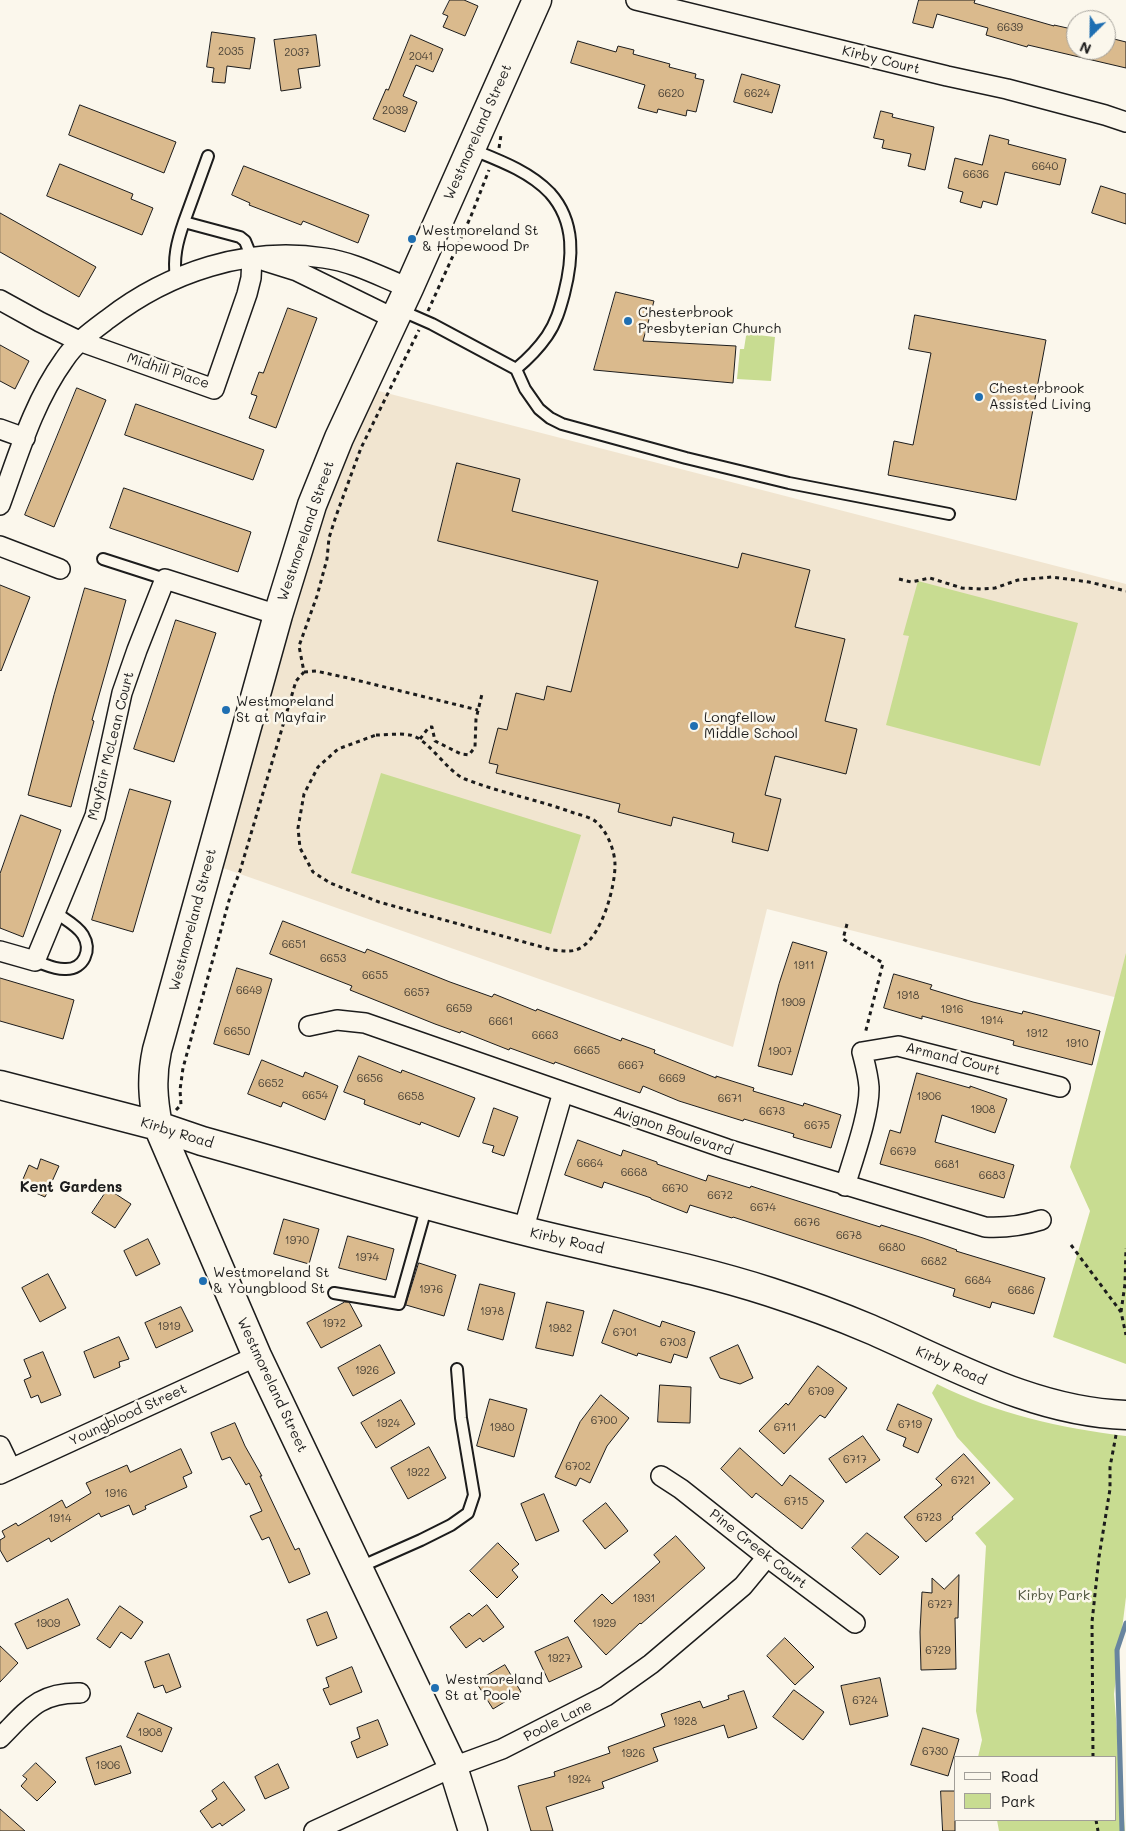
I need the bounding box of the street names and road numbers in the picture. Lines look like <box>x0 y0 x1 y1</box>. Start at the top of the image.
street label: Kirby Court <box>840 42 922 78</box>
street label: Westmoreland Street <box>440 61 516 203</box>
street label: Midhill Place <box>125 350 211 392</box>
street label: Westmoreland Street <box>274 459 338 603</box>
street label: Mayfair McLean Court <box>84 670 138 822</box>
street label: Westmoreland Street <box>166 847 220 993</box>
street label: Armand Court <box>904 1039 1002 1079</box>
street label: Avignon Boulevard <box>611 1103 735 1159</box>
street label: Kirby Road <box>138 1114 216 1152</box>
street label: Kirby Road <box>528 1224 606 1258</box>
street label: Westmoreland Street <box>233 1315 311 1455</box>
street label: Kirby Road <box>913 1343 989 1389</box>
street label: Youngblood Street <box>66 1380 190 1450</box>
street label: Pine Creek Court <box>706 1506 810 1592</box>
street label: Poole Lane <box>521 1697 595 1745</box>

